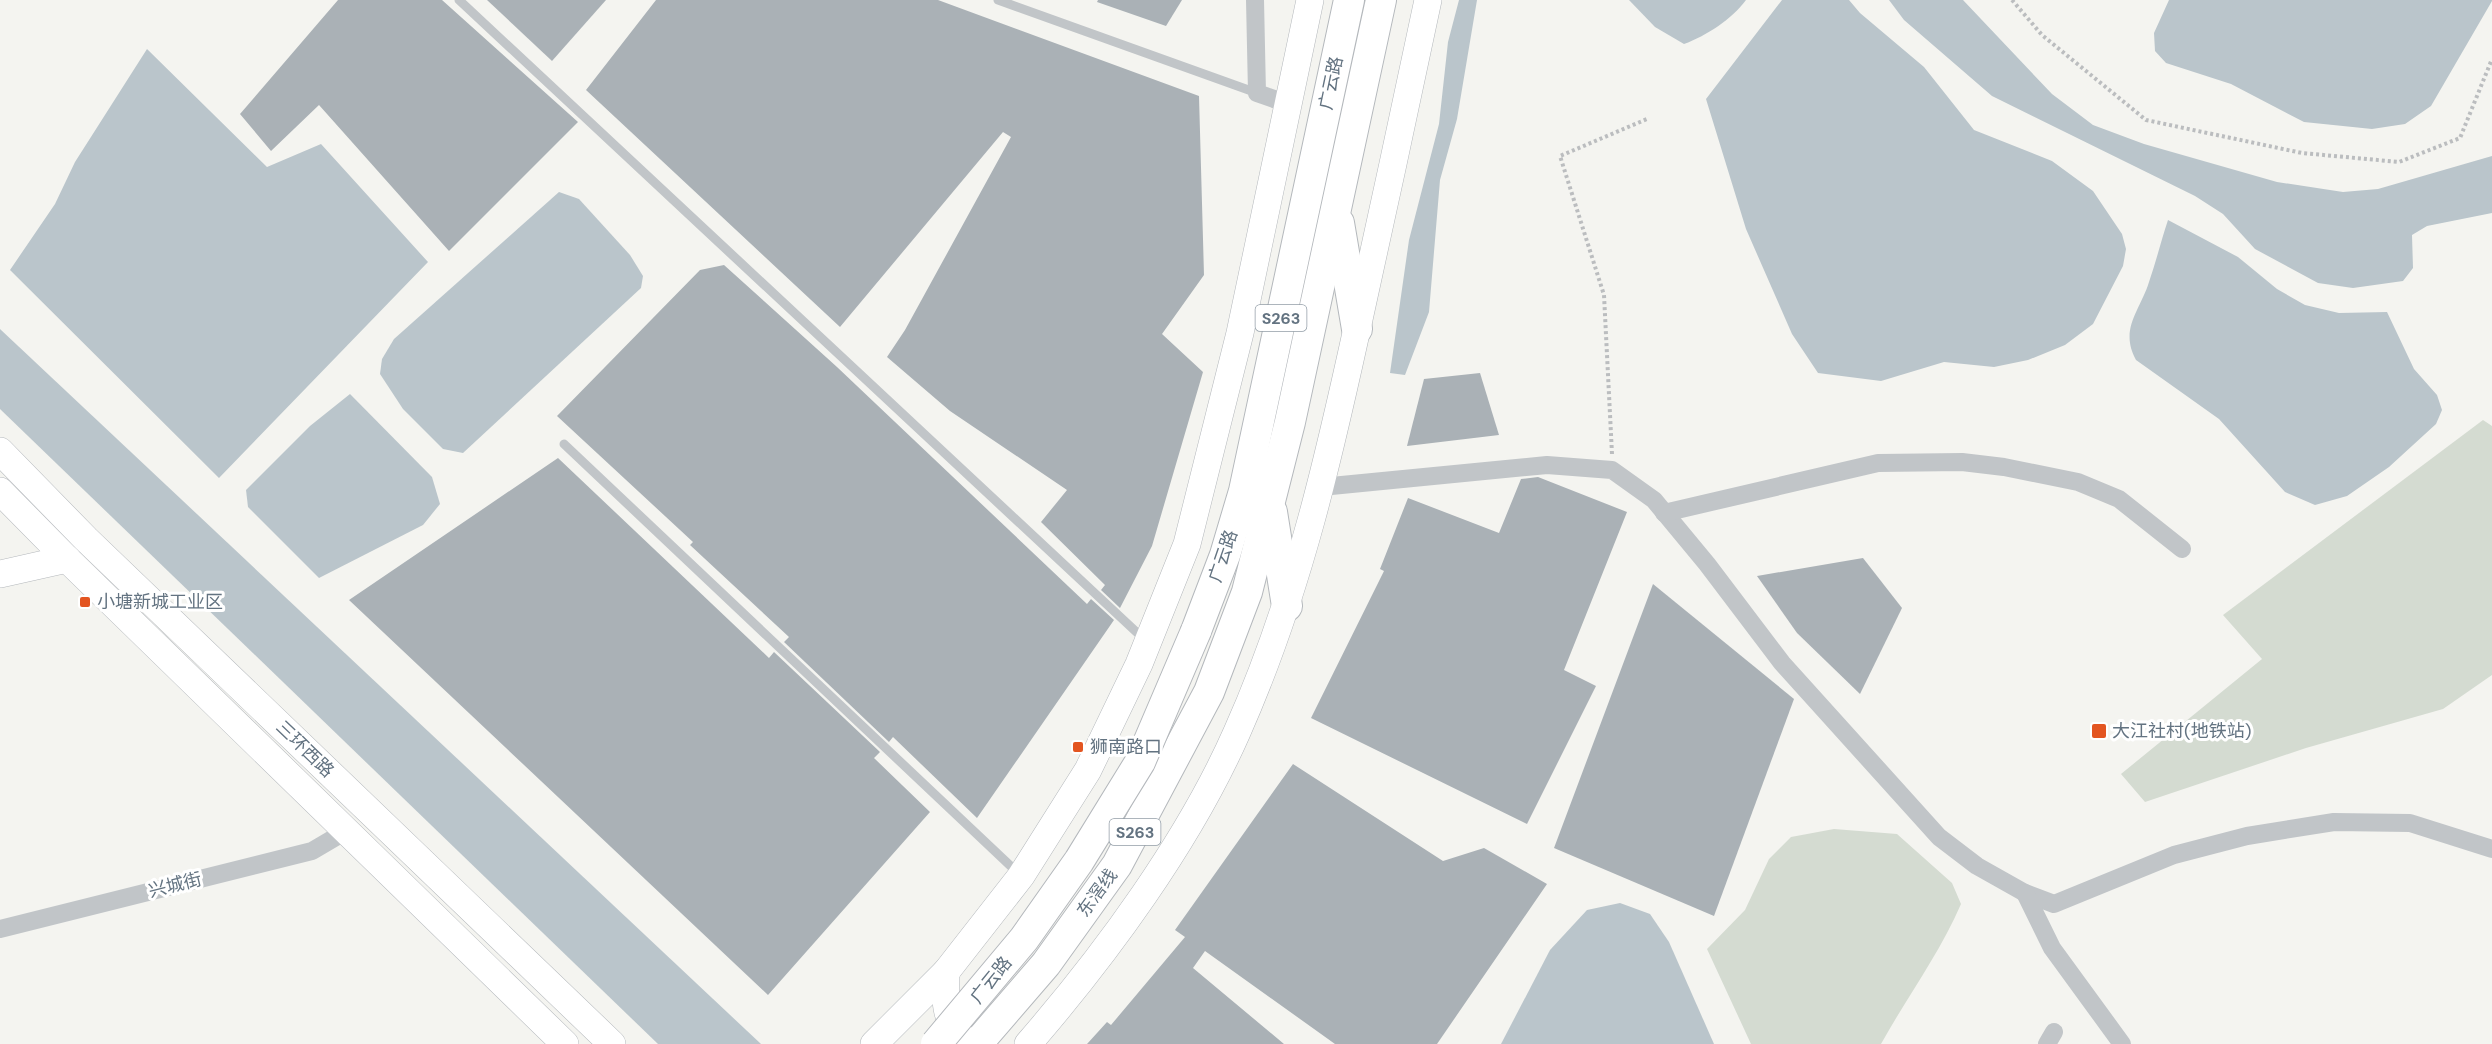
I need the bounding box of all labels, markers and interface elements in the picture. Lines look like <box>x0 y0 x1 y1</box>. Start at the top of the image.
street label: 广云路 <box>1314 54 1348 112</box>
road number: S263 <box>1256 305 1306 331</box>
street label: 广云路 <box>1203 527 1243 585</box>
place label: 小塘新城工业区 <box>97 590 223 614</box>
marker: 小塘新城工业区 <box>78 595 92 609</box>
street label: 三环西路 <box>271 715 339 783</box>
place label: 大江社村(地铁站) <box>2112 719 2251 743</box>
marker: 大江社村(地铁站) <box>2090 722 2108 740</box>
place label: 狮南路口 <box>1090 735 1162 759</box>
marker: 狮南路口 <box>1071 740 1085 754</box>
road number: S263 <box>1110 819 1160 845</box>
street label: 东滘线 <box>1071 864 1123 922</box>
street label: 兴城街 <box>146 867 204 903</box>
street label: 广云路 <box>965 951 1017 1009</box>

